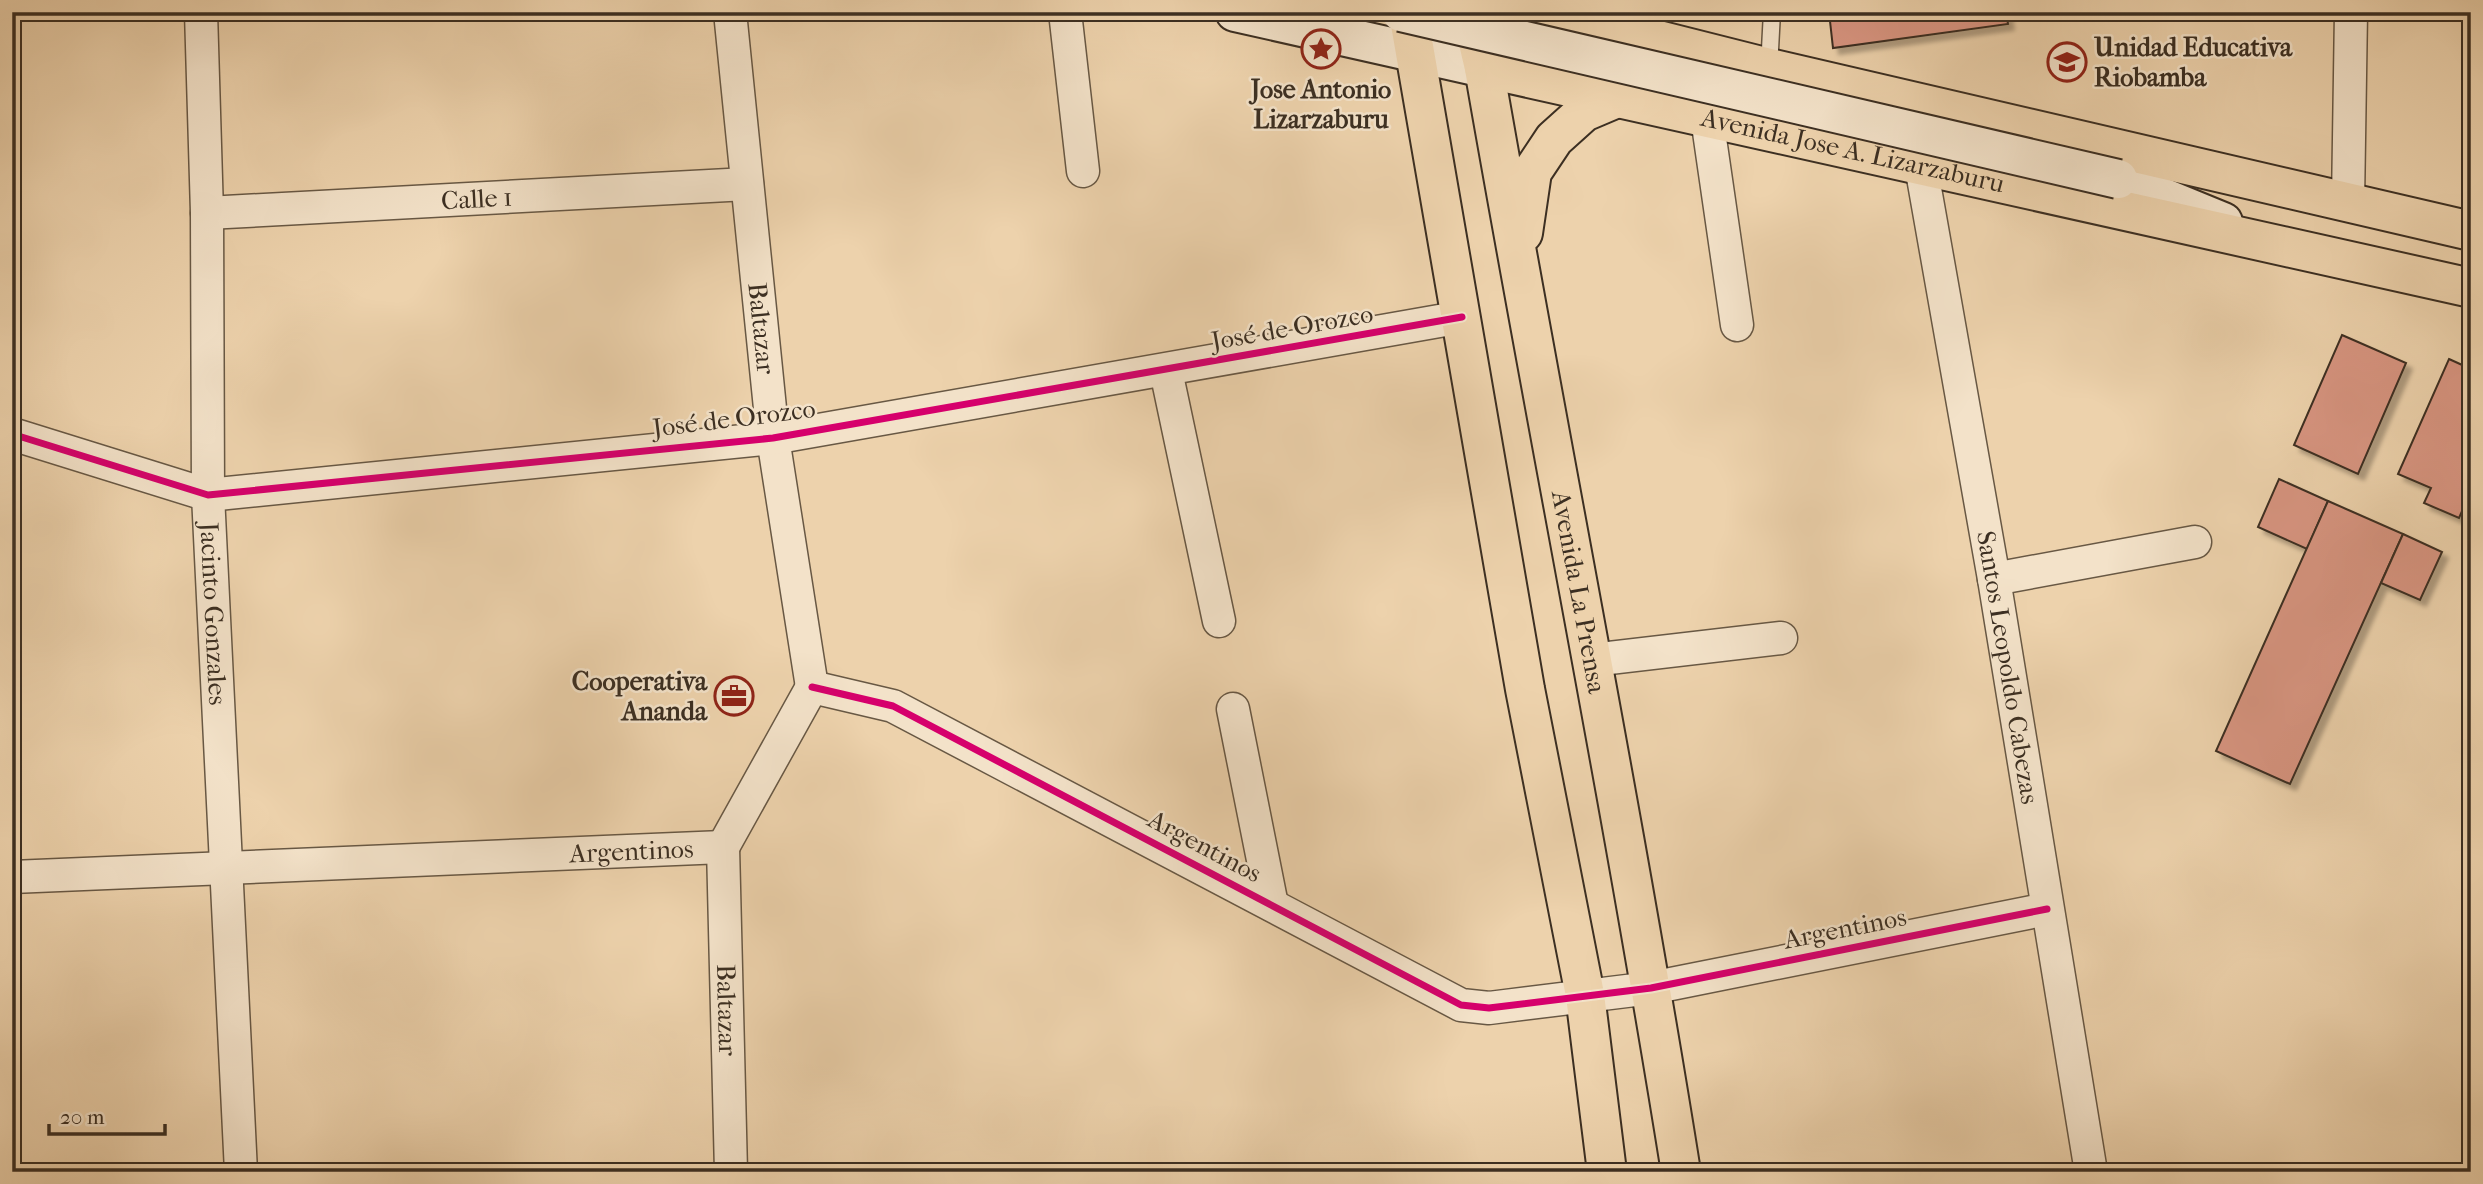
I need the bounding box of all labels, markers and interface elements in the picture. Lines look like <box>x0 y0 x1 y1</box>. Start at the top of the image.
place icon: Jose Antonio Lizarzaburu <box>1300 28 1342 70</box>
place label: Unidad Educativa Riobamba <box>2093 32 2293 93</box>
school or university icon: Unidad Educativa Riobamba <box>2046 41 2088 83</box>
place label: Jose Antonio Lizarzaburu <box>1248 74 1391 135</box>
street label: Avenida Jose A. Lizarzaburu <box>1697 102 2008 200</box>
street label: Calle 1 <box>440 182 513 216</box>
street label: Baltazar <box>741 281 781 376</box>
street label: José de Orozco <box>1207 298 1375 357</box>
street label: José de Orozco <box>649 393 817 444</box>
street label: Avenida La Prensa <box>1545 487 1613 697</box>
street label: Jacinto Gonzales <box>193 520 233 706</box>
street label: Santos Leopoldo Cabezas <box>1970 529 2046 806</box>
place label: Cooperativa Ananda <box>572 666 708 727</box>
office icon: Cooperativa Ananda <box>713 675 755 717</box>
street label: Argentinos <box>1142 803 1267 889</box>
street label: Argentinos <box>568 833 694 870</box>
street label: Argentinos <box>1780 901 1909 956</box>
street label: Baltazar <box>710 964 743 1056</box>
scale bar <box>49 1093 164 1137</box>
text: 20 m <box>60 1105 105 1129</box>

